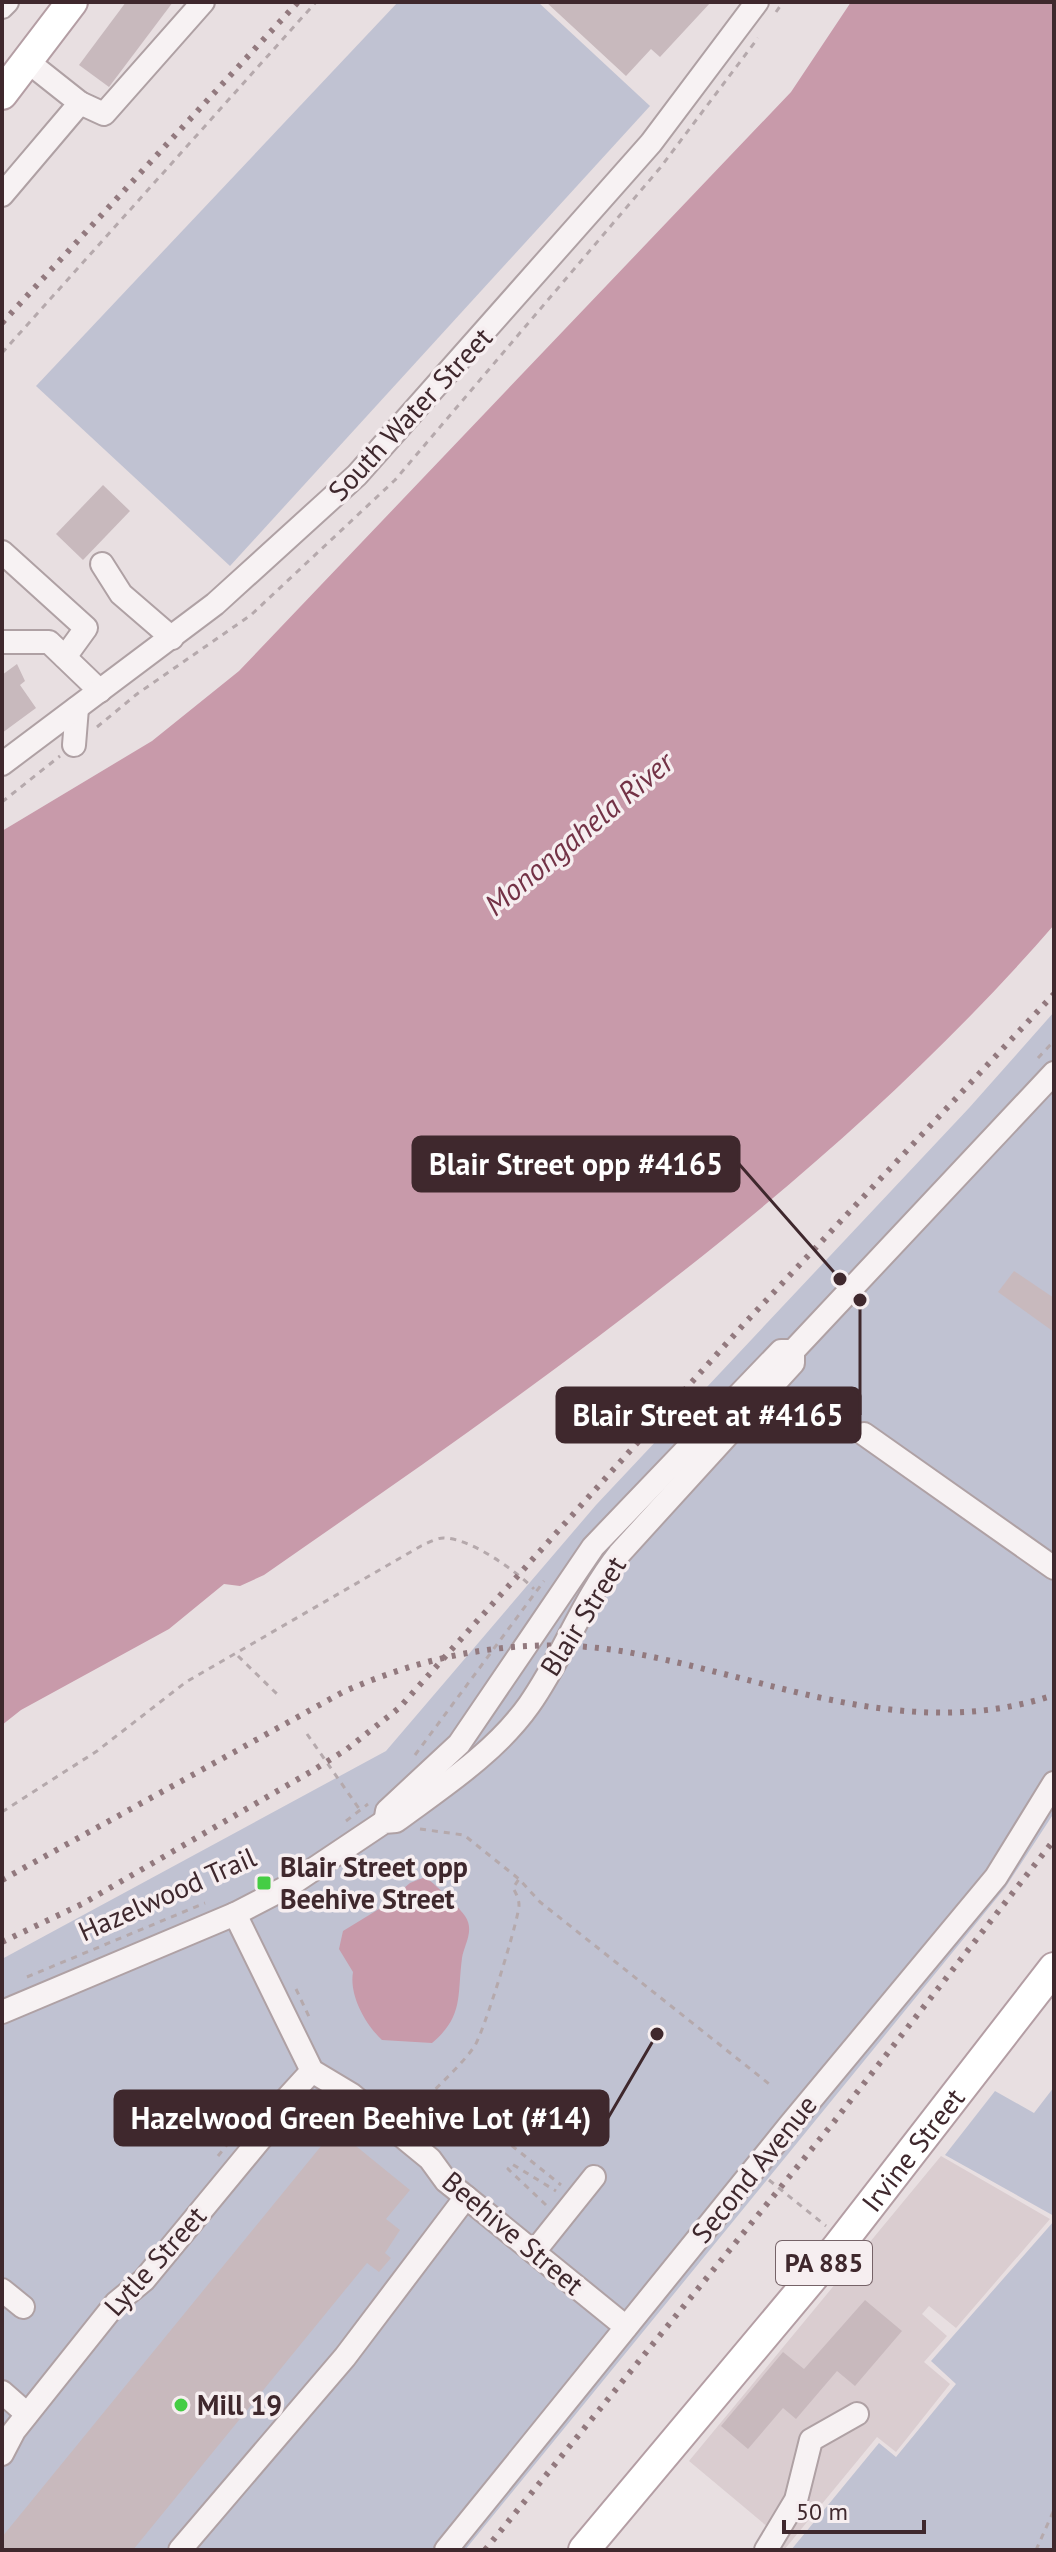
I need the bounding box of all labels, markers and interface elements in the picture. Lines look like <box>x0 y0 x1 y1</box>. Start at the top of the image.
street label: South Water Street <box>320 319 500 508</box>
water label: Monongahela River <box>476 741 682 923</box>
callout: Blair Street opp #4165 <box>413 1137 739 1191</box>
text: Blair Street opp #4165 <box>429 1144 723 1183</box>
callout: Blair Street at #4165 <box>557 1388 860 1442</box>
text: Blair Street at #4165 <box>573 1395 843 1434</box>
street label: Blair Street <box>531 1549 634 1683</box>
street label: Hazelwood Trail <box>72 1838 261 1949</box>
place label: Blair Street opp Beehive Street <box>280 1848 468 1917</box>
marker: Blair Street opp Beehive Street <box>255 1874 273 1892</box>
street label: Irvine Street <box>853 2080 973 2219</box>
street label: Second Avenue <box>683 2087 825 2250</box>
callout: Hazelwood Green Beehive Lot (#14) <box>115 2091 608 2145</box>
text: Hazelwood Green Beehive Lot (#14) <box>131 2098 591 2137</box>
street label: Beehive Street <box>435 2163 592 2303</box>
street label: Lytle Street <box>95 2198 214 2323</box>
road number: PA 885 <box>776 2241 872 2285</box>
place label: Mill 19 <box>197 2386 282 2423</box>
marker: Mill 19 <box>172 2396 190 2414</box>
scale bar <box>784 2484 924 2534</box>
text: 50 m <box>796 2496 848 2527</box>

